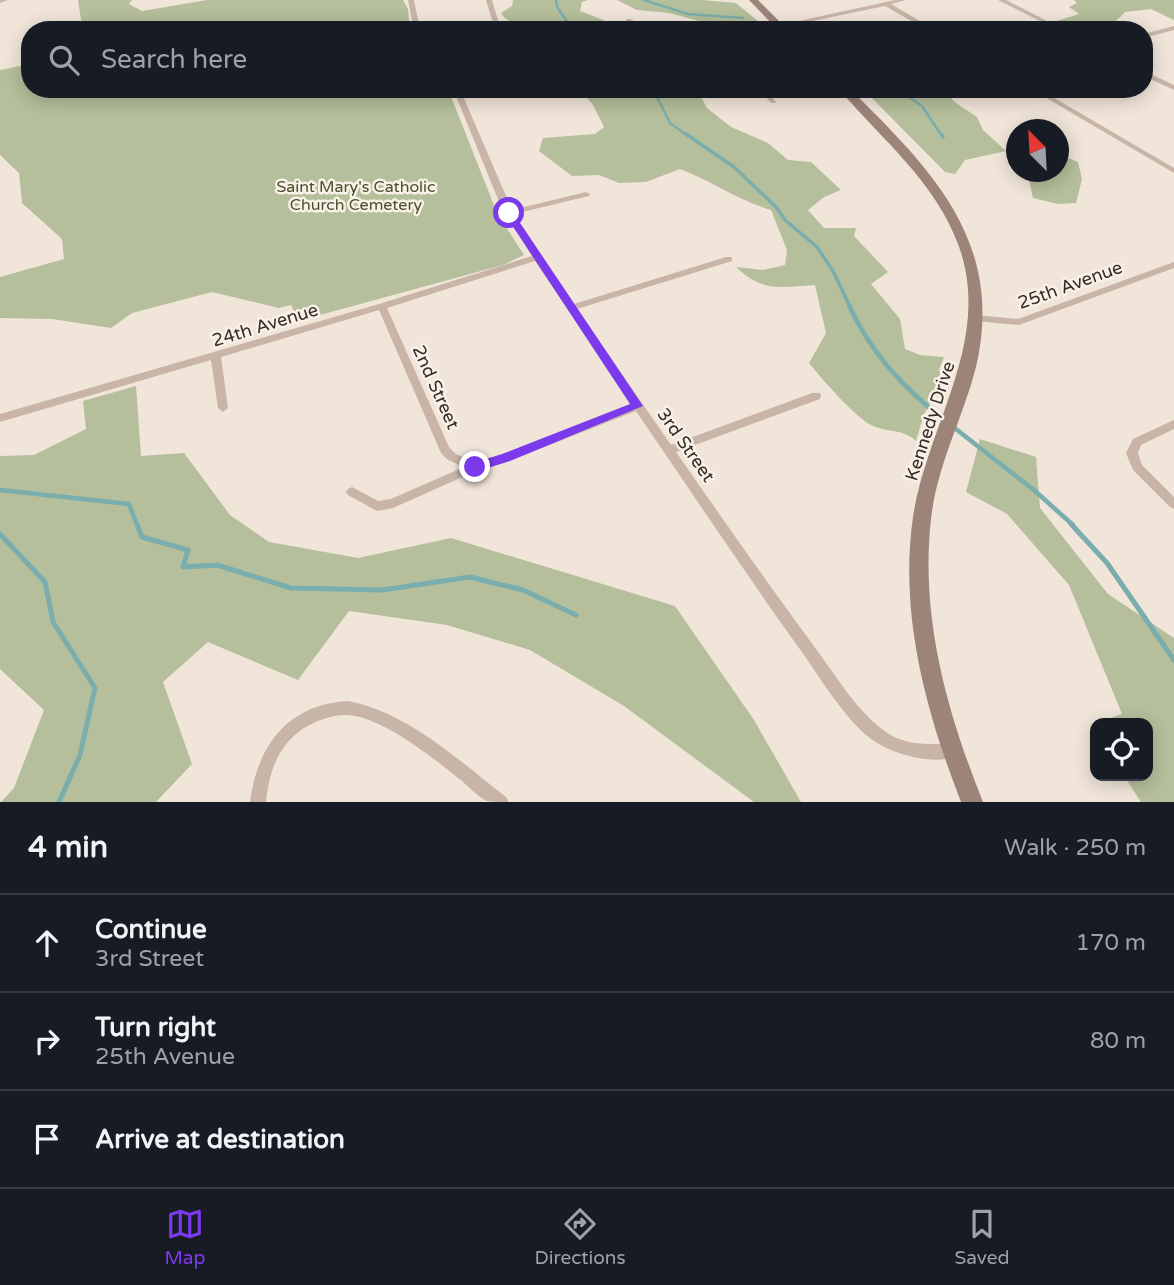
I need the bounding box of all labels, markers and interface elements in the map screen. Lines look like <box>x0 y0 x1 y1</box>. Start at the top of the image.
search box <box>21 21 1153 98</box>
icon: search <box>45 41 83 79</box>
text: Search here <box>101 44 247 75</box>
north arrow <box>1006 119 1069 182</box>
park label: Saint Mary's Catholic Church Cemetery <box>276 177 436 215</box>
route start <box>493 197 524 228</box>
street label: 25th Avenue <box>1015 256 1125 314</box>
street label: 24th Avenue <box>209 298 321 352</box>
street label: 2nd Street <box>408 342 464 433</box>
street label: Kennedy Drive <box>900 358 960 484</box>
street label: 3rd Street <box>652 404 720 486</box>
route end <box>459 451 490 482</box>
map controls <box>1090 718 1153 781</box>
button: locate <box>1090 718 1153 781</box>
text: 4 min <box>28 829 108 866</box>
text: Walk · 250 m <box>1004 834 1146 862</box>
text: Continue <box>95 914 207 945</box>
icon: ahead <box>28 924 66 962</box>
text: 170 m <box>1076 929 1146 957</box>
text: 3rd Street <box>95 945 204 973</box>
text: Turn right <box>95 1012 216 1043</box>
icon: right <box>28 1022 66 1060</box>
text: 80 m <box>1090 1027 1146 1055</box>
text: 25th Avenue <box>95 1043 235 1071</box>
icon: arrive <box>28 1120 66 1158</box>
text: Arrive at destination <box>95 1124 345 1155</box>
tab: Map <box>165 1205 206 1269</box>
tab: Directions <box>535 1205 626 1269</box>
tab: Saved <box>955 1205 1009 1269</box>

